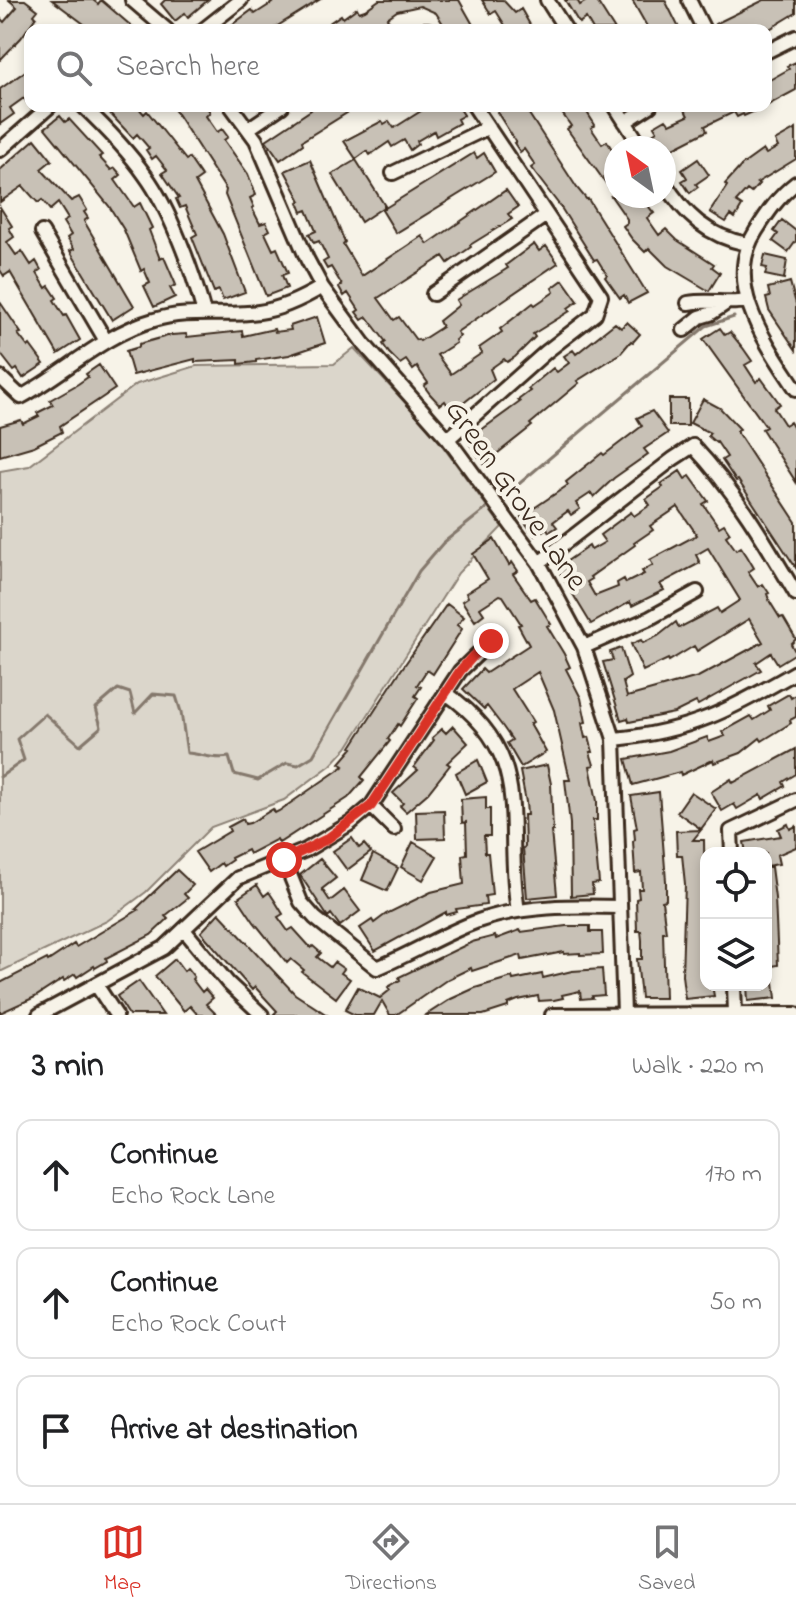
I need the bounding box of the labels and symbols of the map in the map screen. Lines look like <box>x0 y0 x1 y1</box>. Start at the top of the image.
north arrow <box>604 136 676 208</box>
street label: Green Grove Lane <box>432 391 599 602</box>
route end <box>473 623 509 659</box>
route start <box>266 842 302 878</box>

